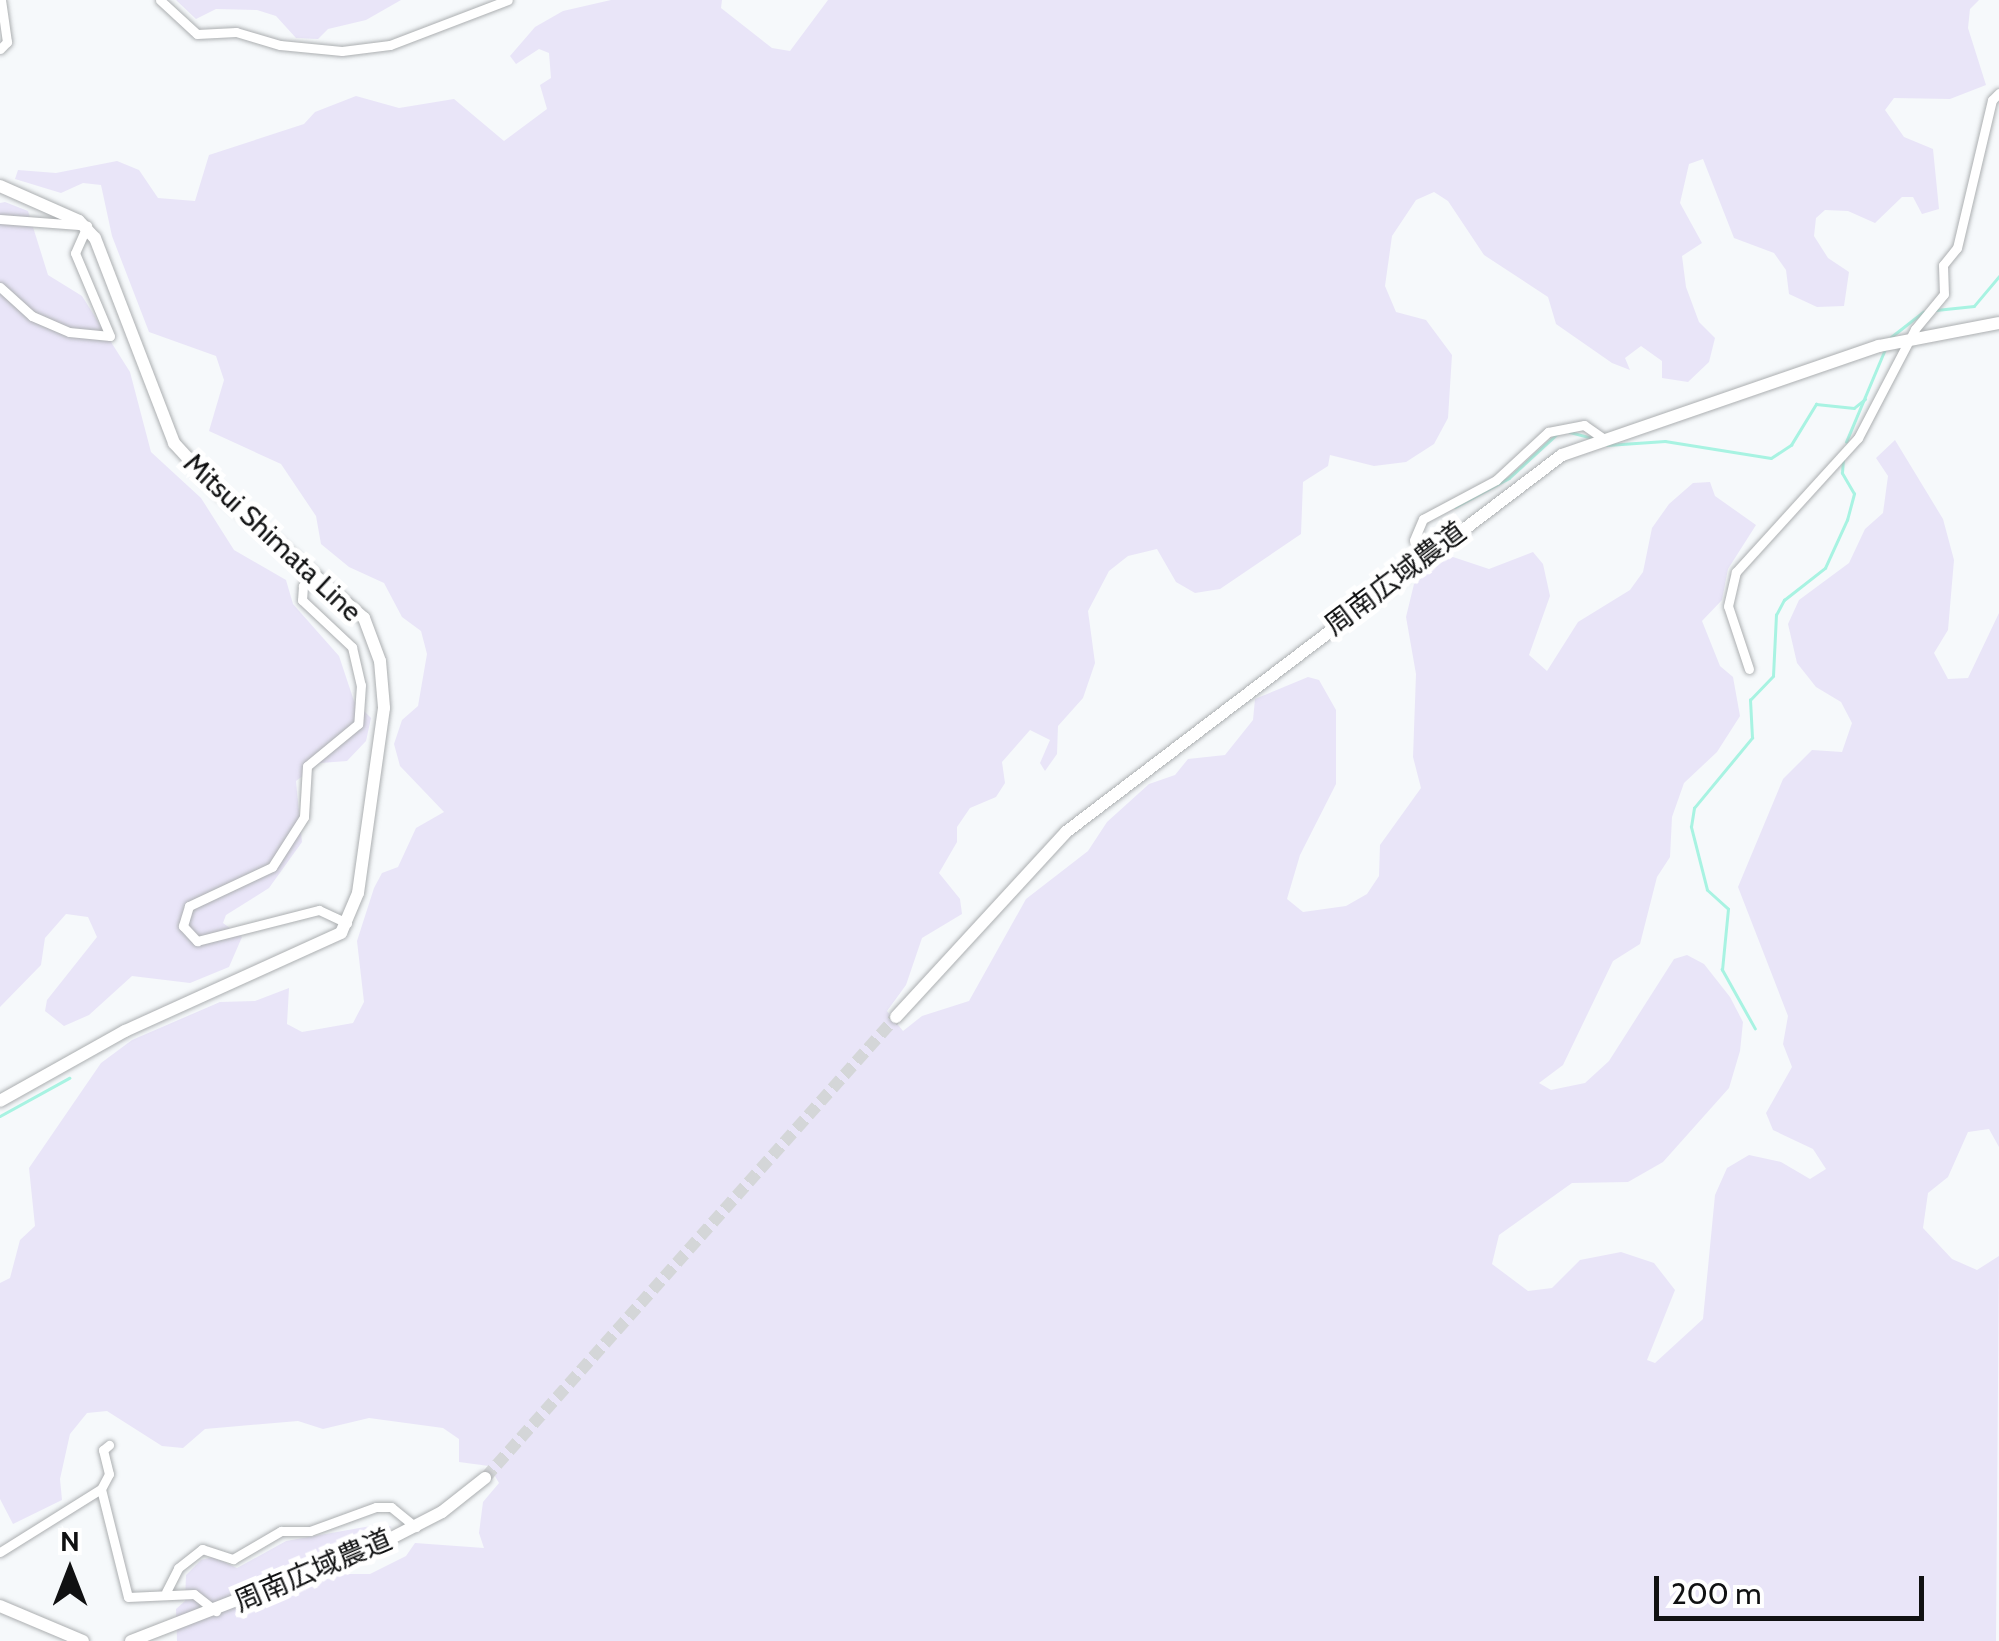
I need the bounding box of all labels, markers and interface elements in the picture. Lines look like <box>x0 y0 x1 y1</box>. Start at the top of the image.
street label: Mitsui Shimata Line <box>177 446 369 628</box>
street label: 周南広域農道 <box>1318 514 1472 642</box>
north arrow <box>20 1521 120 1621</box>
street label: 周南広域農道 <box>229 1522 397 1618</box>
text: N <box>60 1524 80 1558</box>
scale bar <box>1659 1556 1929 1618</box>
text: 200 m <box>1671 1575 1762 1612</box>

